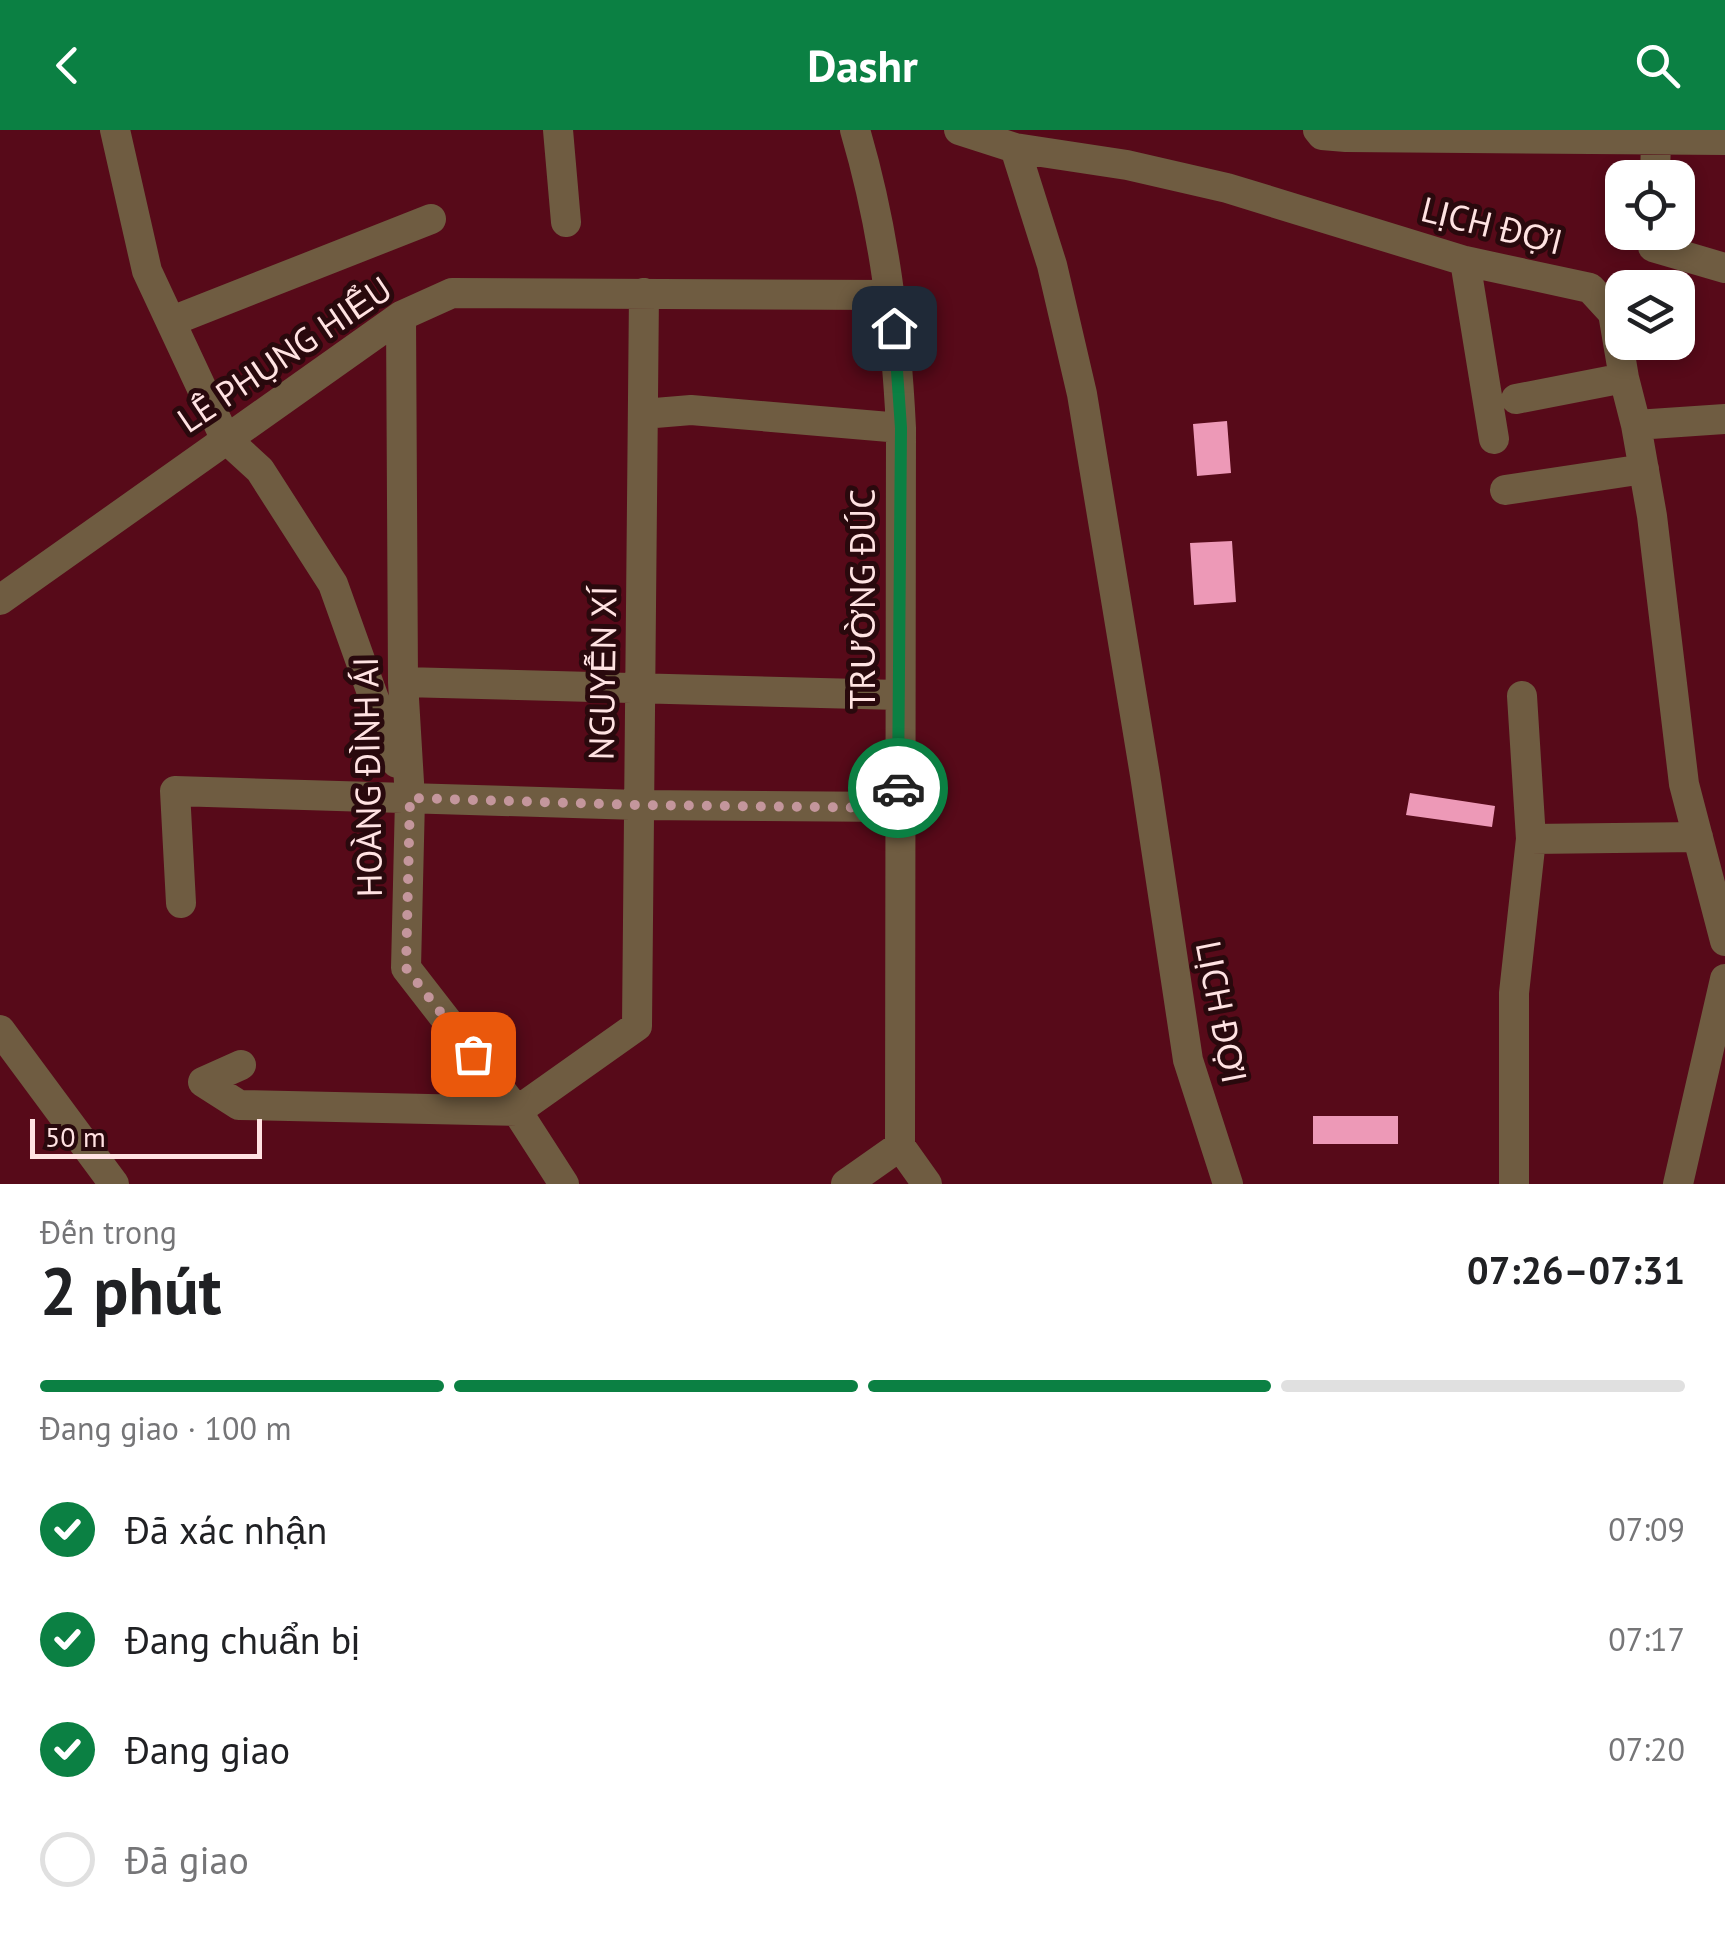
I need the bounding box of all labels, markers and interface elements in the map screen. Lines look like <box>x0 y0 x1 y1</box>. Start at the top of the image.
text: Dashr <box>807 36 918 94</box>
icon: back <box>40 38 95 93</box>
icon: search <box>1630 38 1685 93</box>
map controls <box>1605 160 1695 360</box>
button: locate <box>1605 160 1695 250</box>
street label: LỊCH ĐỢI <box>1417 185 1567 265</box>
street label: LÊ PHỤNG HIỂU <box>168 265 400 443</box>
button: layers <box>1605 270 1695 360</box>
pin <box>852 286 937 371</box>
icon: home <box>867 301 922 356</box>
street label: TRƯỜNG ĐÚC <box>839 489 885 709</box>
street label: NGUYỄN XÍ <box>577 585 627 761</box>
street label: HOÀNG ĐÌNH ÁI <box>342 656 392 898</box>
courier <box>848 738 948 838</box>
icon: car <box>871 761 926 816</box>
street label: LỊCH ĐỢI <box>1186 937 1258 1087</box>
pin <box>431 1012 516 1097</box>
icon: bag <box>446 1027 501 1082</box>
scale bar <box>30 1114 262 1158</box>
text: 50 m <box>45 1118 106 1155</box>
text: Đến trong <box>40 1211 177 1253</box>
text: 07:26–07:31 <box>1467 1245 1685 1294</box>
text: 2 phút <box>40 1248 221 1332</box>
text: Đang giao · 100 m <box>40 1407 291 1449</box>
icon: check <box>40 1502 95 1557</box>
text: Đã xác nhận <box>125 1505 327 1554</box>
text: 07:09 <box>1608 1508 1685 1550</box>
icon: check <box>40 1612 95 1667</box>
text: Đang chuẩn bị <box>125 1615 360 1664</box>
text: 07:17 <box>1608 1618 1685 1660</box>
icon: check <box>40 1722 95 1777</box>
text: Đang giao <box>125 1725 290 1774</box>
text: 07:20 <box>1608 1728 1685 1770</box>
text: Đã giao <box>125 1835 249 1884</box>

